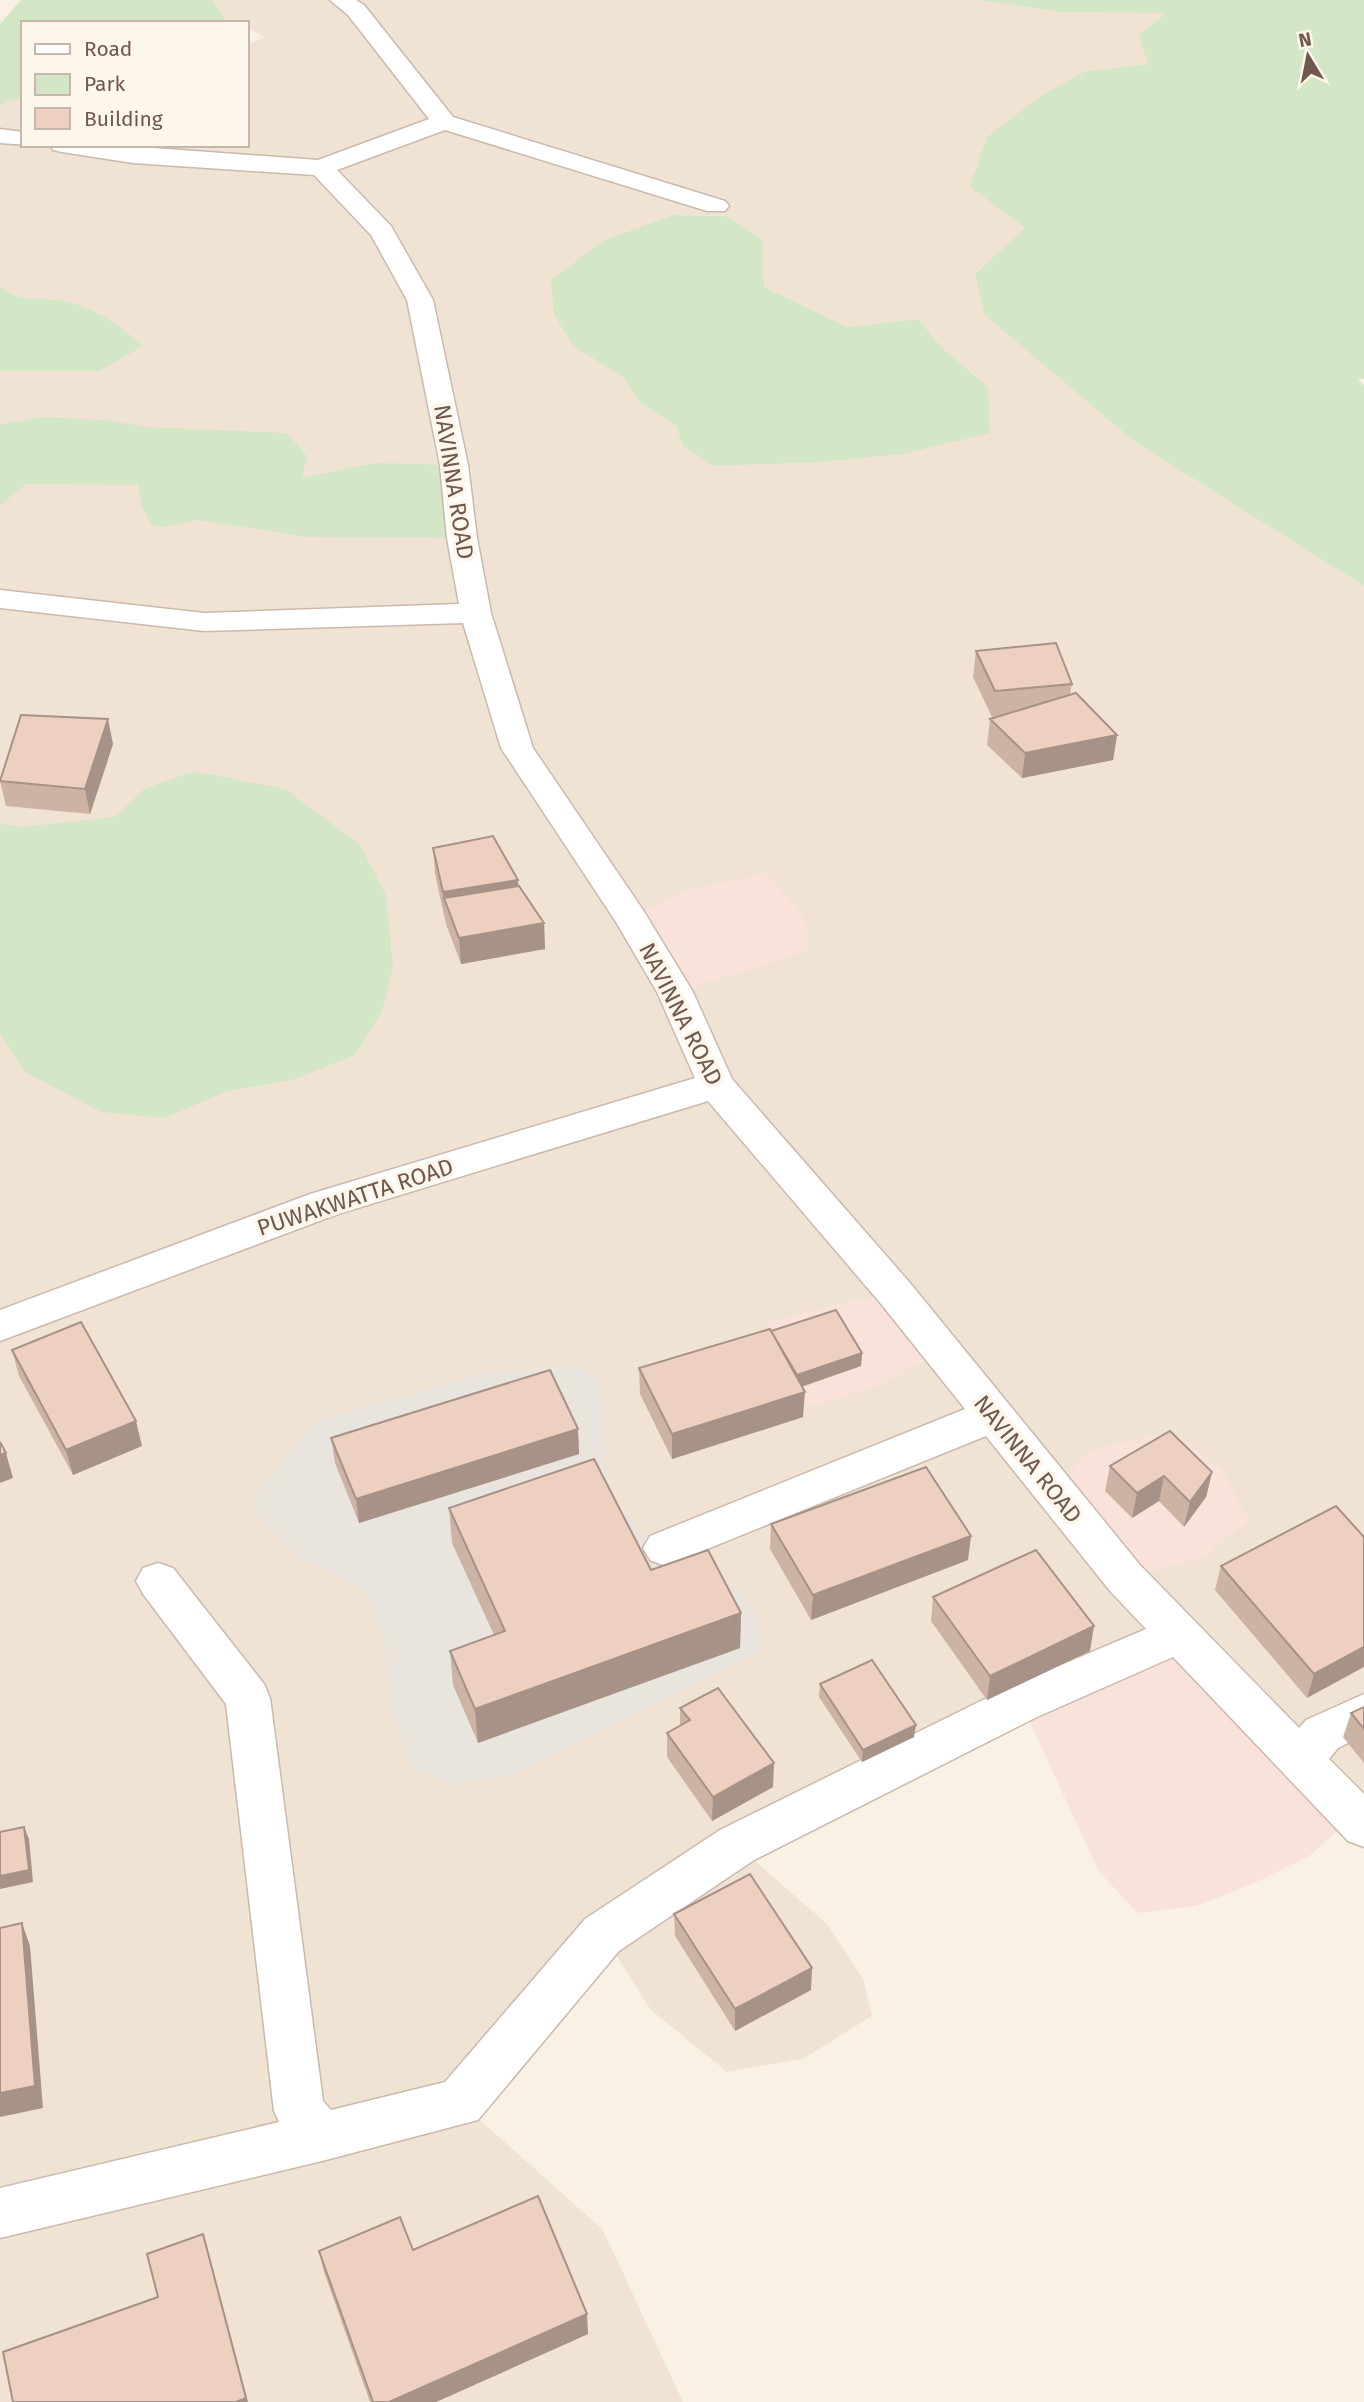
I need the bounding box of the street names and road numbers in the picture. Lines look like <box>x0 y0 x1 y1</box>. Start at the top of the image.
street label: NAVINNA ROAD <box>428 403 480 561</box>
street label: NAVINNA ROAD <box>633 938 729 1090</box>
street label: PUWAKWATTA ROAD <box>253 1152 457 1242</box>
street label: NAVINNA ROAD <box>968 1389 1088 1529</box>

